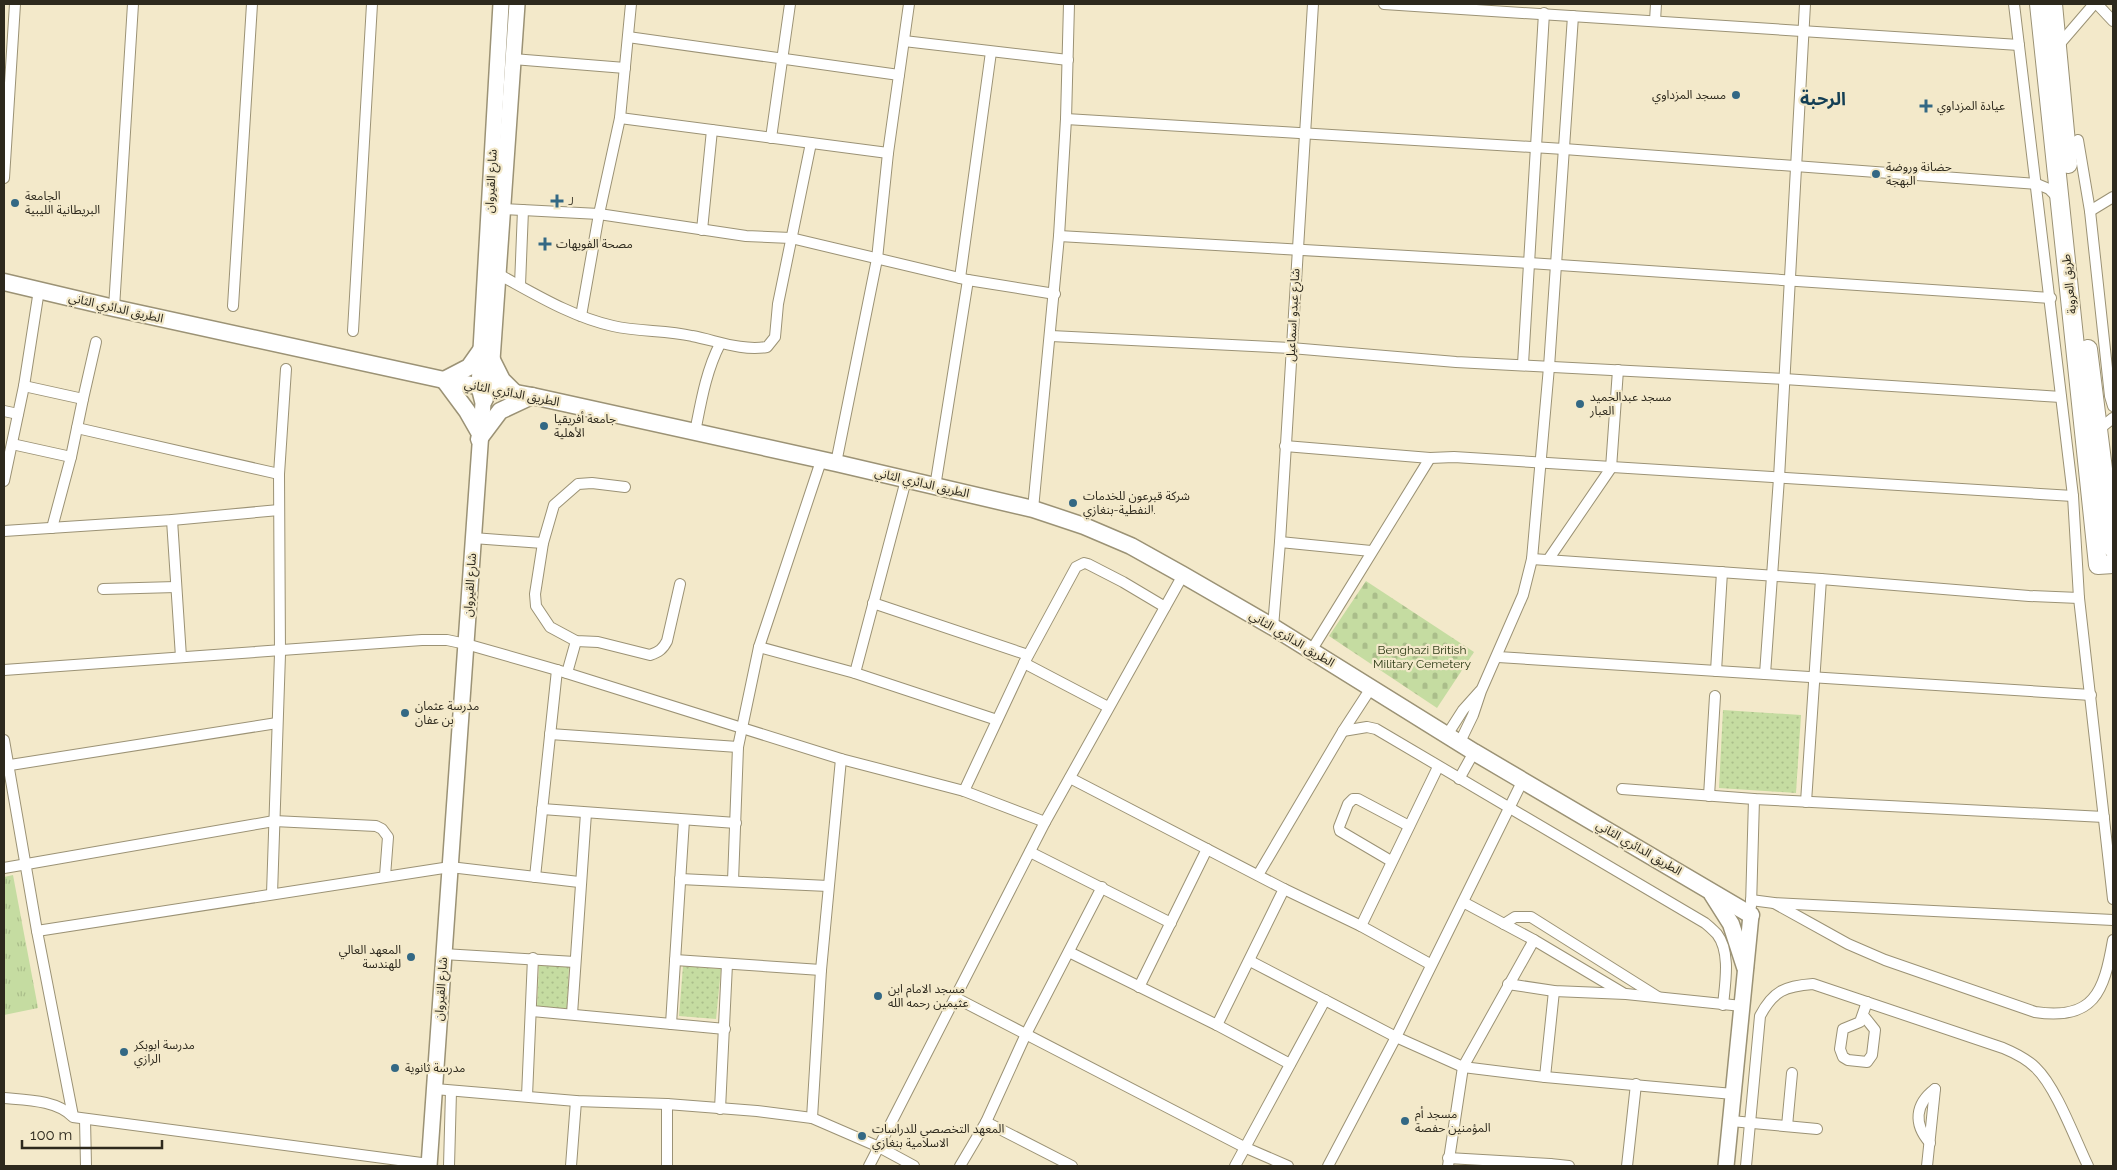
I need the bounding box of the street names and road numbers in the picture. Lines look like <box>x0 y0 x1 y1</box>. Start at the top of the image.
street label: شارع القيروان <box>482 149 502 213</box>
street label: طريق العروبة <box>2059 253 2080 315</box>
street label: شارع عبدو اسماعيل <box>1284 268 1304 362</box>
street label: الطريق الدائري الثاني <box>67 290 165 328</box>
street label: الطريق الدائري الثاني <box>463 377 561 412</box>
street label: الطريق الدائري الثاني <box>873 465 971 503</box>
street label: شارع القيروان <box>461 553 481 618</box>
street label: الطريق الدائري الثاني <box>1246 608 1337 672</box>
street label: الطريق الدائري الثاني <box>1592 818 1684 881</box>
street label: شارع القيروان <box>432 957 452 1022</box>

